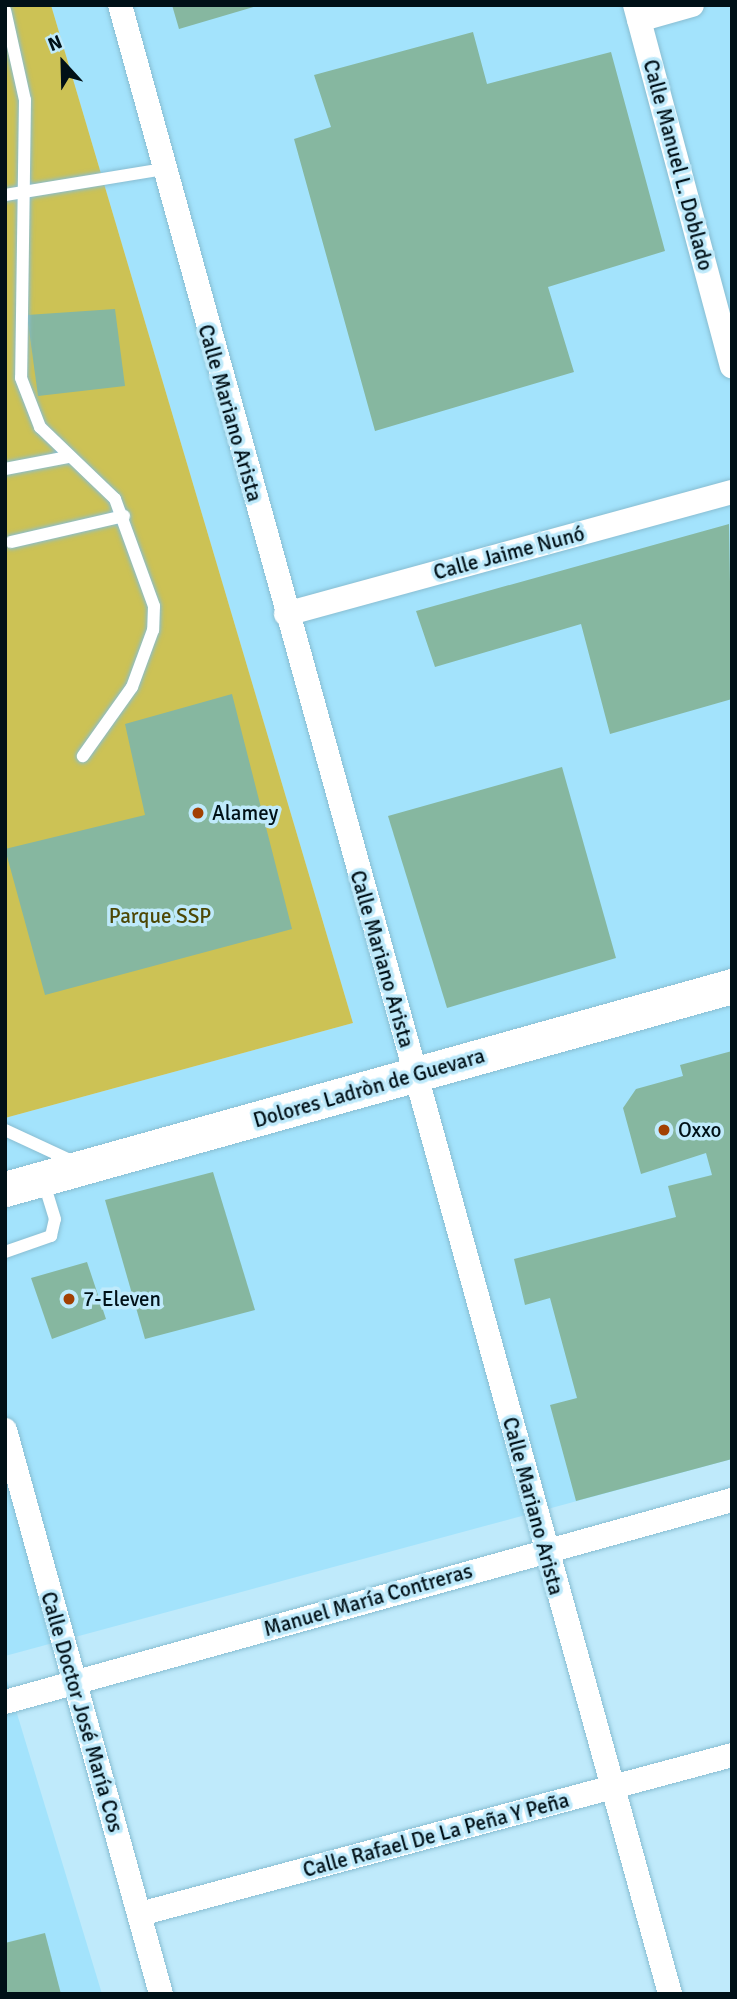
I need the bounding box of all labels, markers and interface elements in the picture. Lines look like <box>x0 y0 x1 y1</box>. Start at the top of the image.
north arrow <box>28 28 98 98</box>
text: N <box>45 30 66 57</box>
street label: Calle Manuel L. Doblado <box>638 57 718 273</box>
street label: Calle Mariano Arista <box>193 322 267 504</box>
street label: Calle Jaime Nunó <box>431 521 587 585</box>
place label: Alamey <box>212 800 278 826</box>
marker: Alamey <box>190 805 206 821</box>
street label: Calle Mariano Arista <box>345 868 419 1050</box>
park label: Parque SSP <box>109 903 211 929</box>
street label: Dolores Ladròn de Guevara <box>250 1043 488 1133</box>
place label: Oxxo <box>678 1117 721 1143</box>
marker: Oxxo <box>656 1122 672 1138</box>
place label: 7-Eleven <box>83 1286 161 1312</box>
marker: 7-Eleven <box>61 1291 77 1307</box>
street label: Calle Mariano Arista <box>497 1414 569 1598</box>
street label: Manuel María Contreras <box>261 1558 475 1642</box>
street label: Calle Doctor José María Cos <box>36 1589 128 1835</box>
street label: Calle Rafael De La Peña Y Peña <box>300 1787 572 1883</box>

